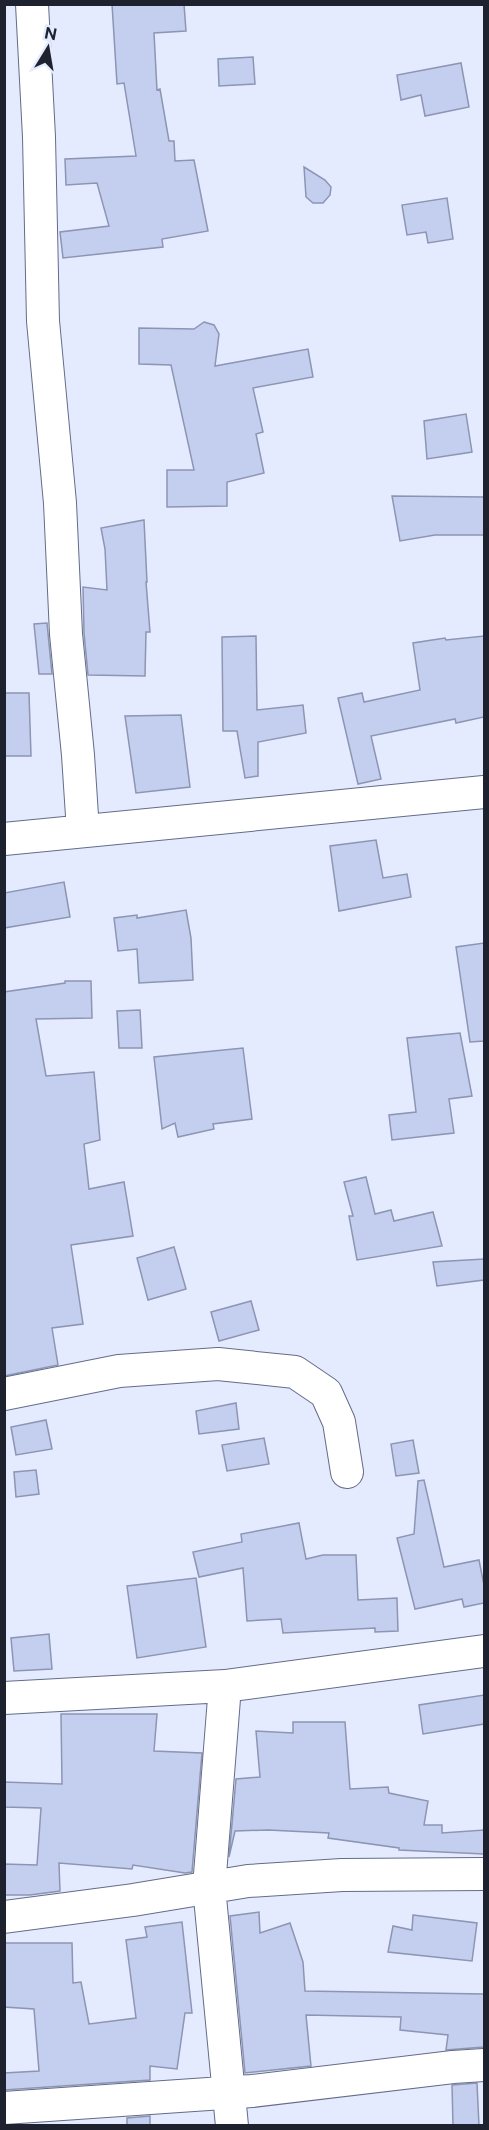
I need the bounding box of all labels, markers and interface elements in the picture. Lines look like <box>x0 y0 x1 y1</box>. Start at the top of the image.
north arrow <box>18 18 78 78</box>
text: N <box>43 23 59 44</box>

